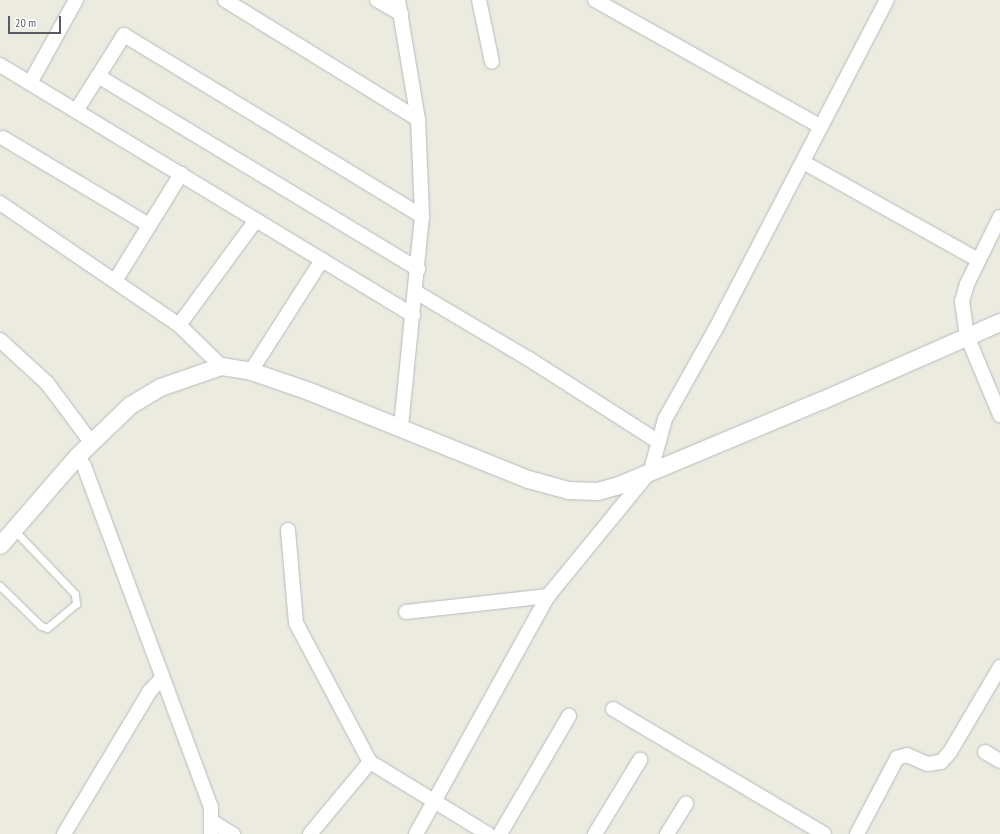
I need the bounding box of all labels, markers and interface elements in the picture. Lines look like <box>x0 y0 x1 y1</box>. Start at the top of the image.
scale bar <box>10 8 63 34</box>
text: 20 m <box>15 15 36 30</box>

